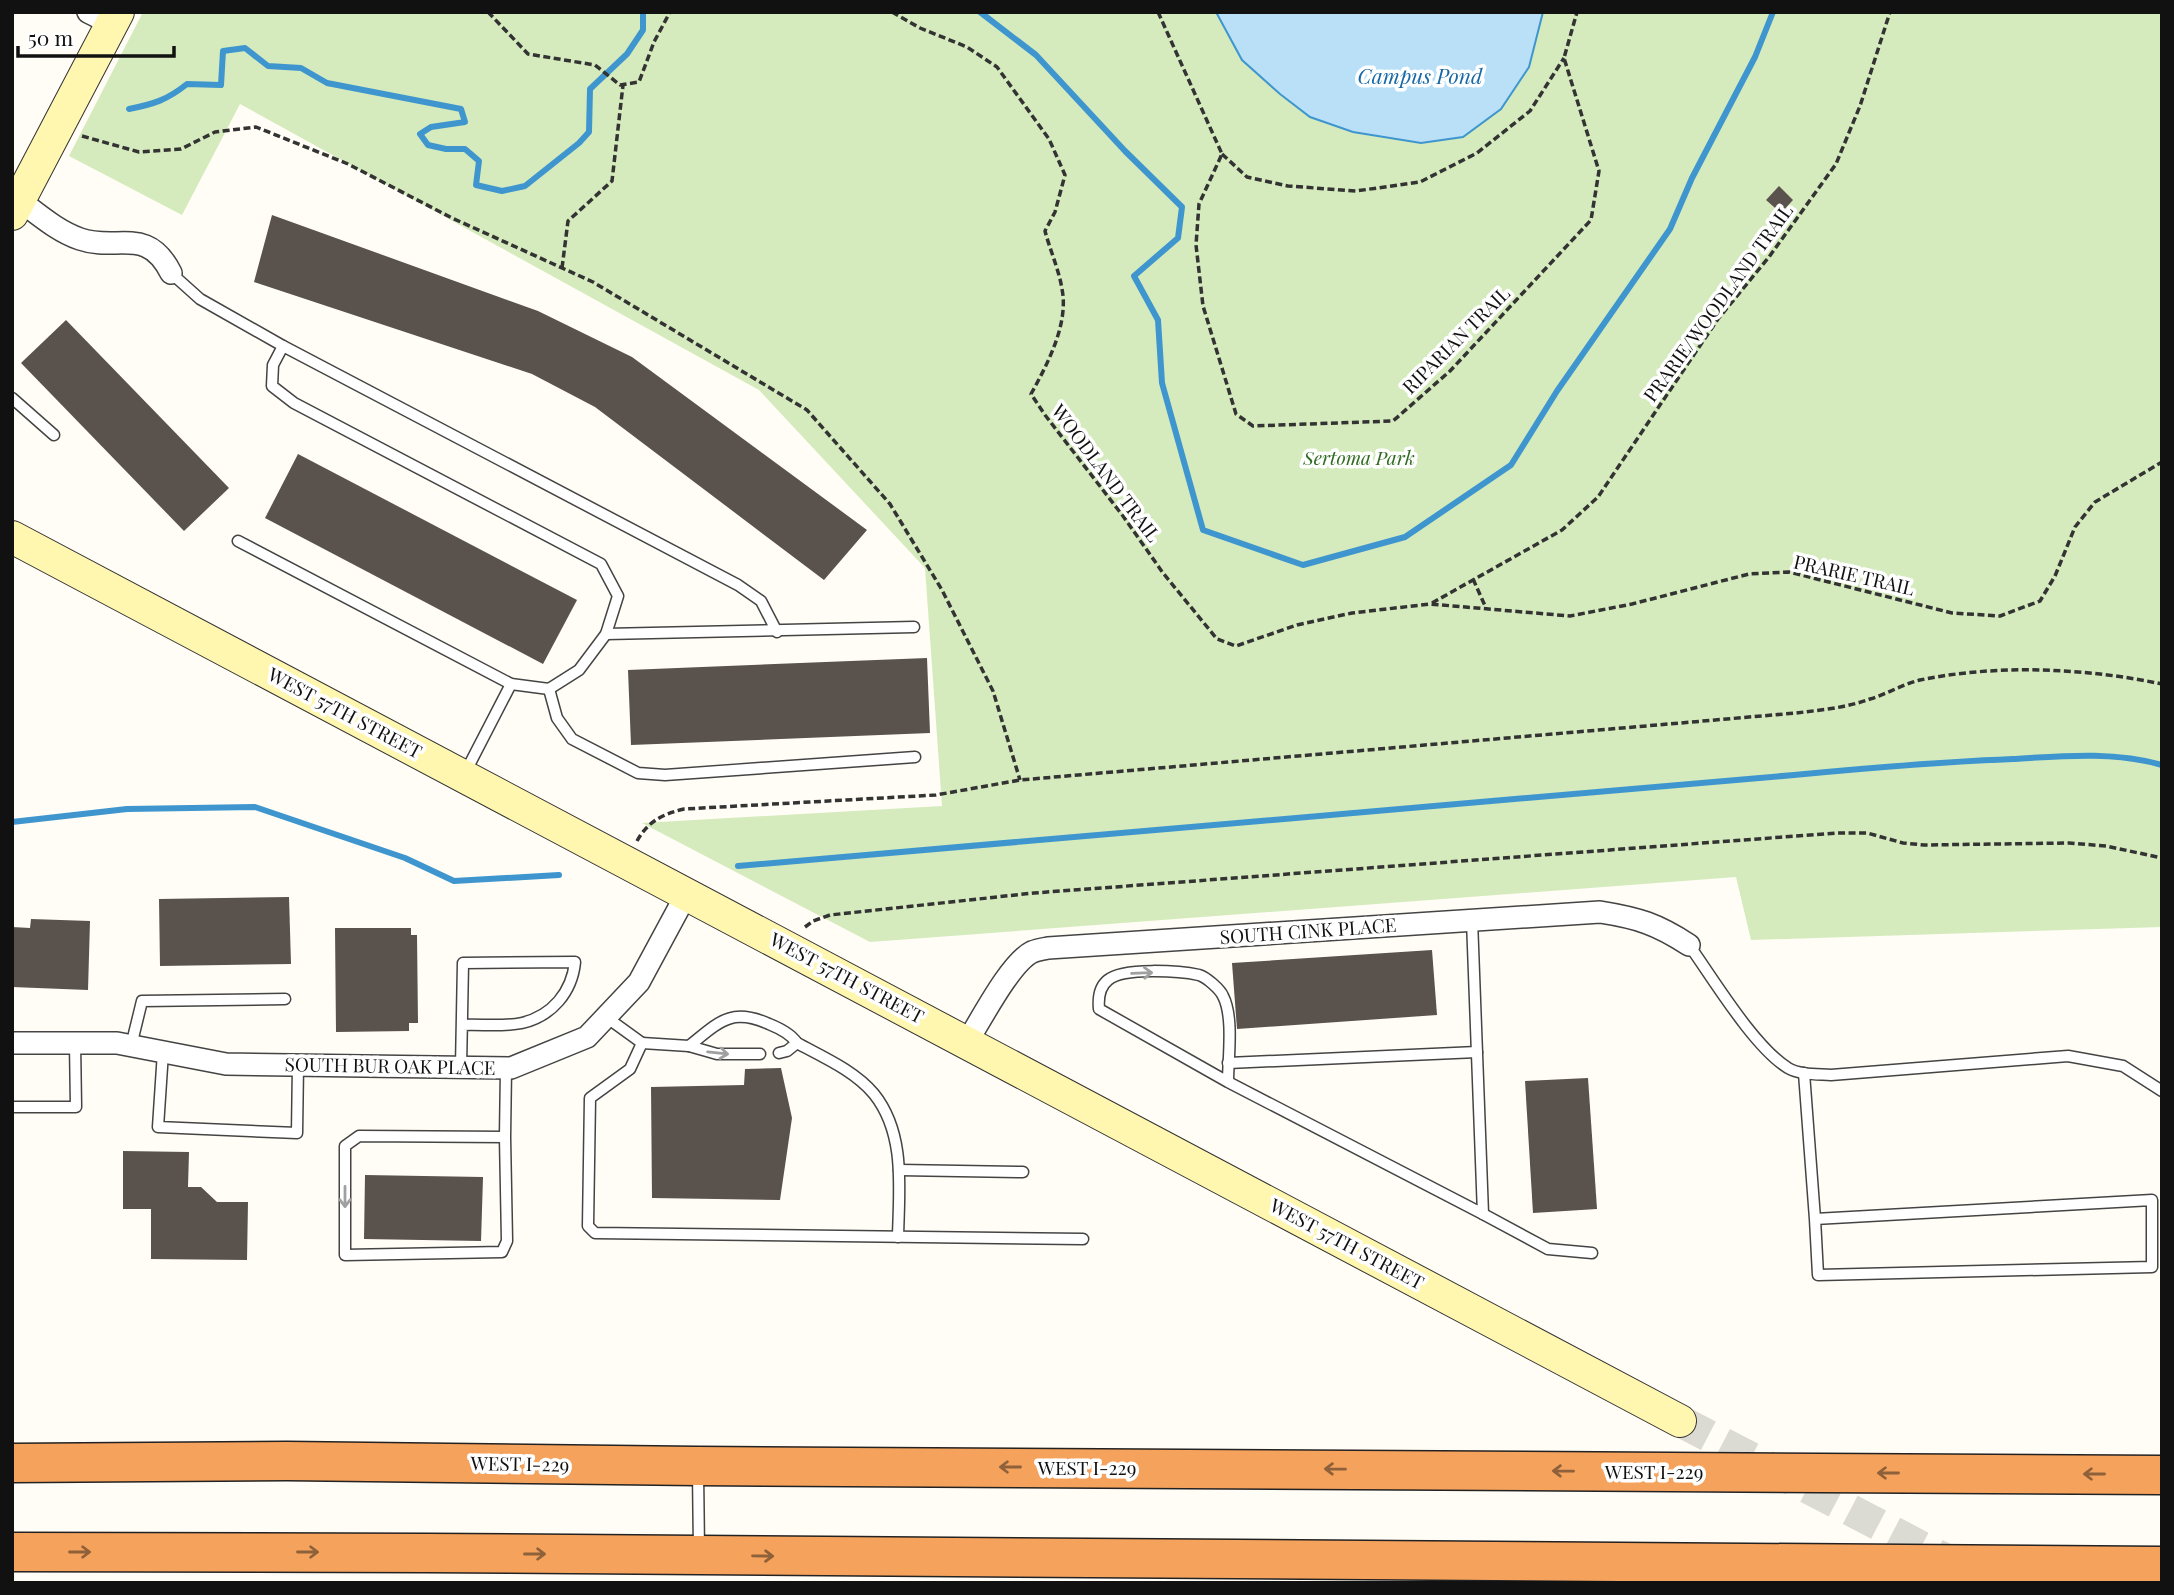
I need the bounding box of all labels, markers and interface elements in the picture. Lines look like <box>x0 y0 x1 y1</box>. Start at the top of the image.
scale bar <box>18 14 173 58</box>
text: 50 m <box>28 23 74 51</box>
water label: Campus Pond <box>1358 61 1483 89</box>
street label: PRARIE/WOODLAND TRAIL <box>1637 198 1798 406</box>
street label: RIPARIAN TRAIL <box>1396 280 1515 399</box>
street label: WOODLAND TRAIL <box>1046 397 1167 547</box>
park label: Sertoma Park <box>1302 444 1415 470</box>
street label: PRARIE TRAIL <box>1791 548 1917 601</box>
street label: WEST 57TH STREET <box>263 660 427 764</box>
street label: SOUTH CINK PLACE <box>1219 911 1397 949</box>
street label: WEST 57TH STREET <box>765 925 929 1029</box>
one-way arrow <box>1130 966 1153 979</box>
one-way arrow <box>706 1046 729 1059</box>
street label: SOUTH BUR OAK PLACE <box>284 1050 496 1080</box>
one-way arrow <box>338 1185 352 1208</box>
street label: WEST 57TH STREET <box>1265 1191 1429 1295</box>
street label: WEST I-229 <box>469 1449 570 1477</box>
street label: WEST I-229 <box>1037 1454 1136 1480</box>
street label: WEST I-229 <box>1604 1458 1703 1484</box>
one-way arrow <box>998 1460 1021 1474</box>
one-way arrow <box>1324 1462 1347 1476</box>
one-way arrow <box>1551 1464 1574 1478</box>
one-way arrow <box>1877 1466 1900 1480</box>
one-way arrow <box>2082 1468 2105 1481</box>
one-way arrow <box>69 1545 92 1559</box>
one-way arrow <box>296 1545 319 1559</box>
one-way arrow <box>524 1547 547 1560</box>
one-way arrow <box>751 1549 774 1562</box>

